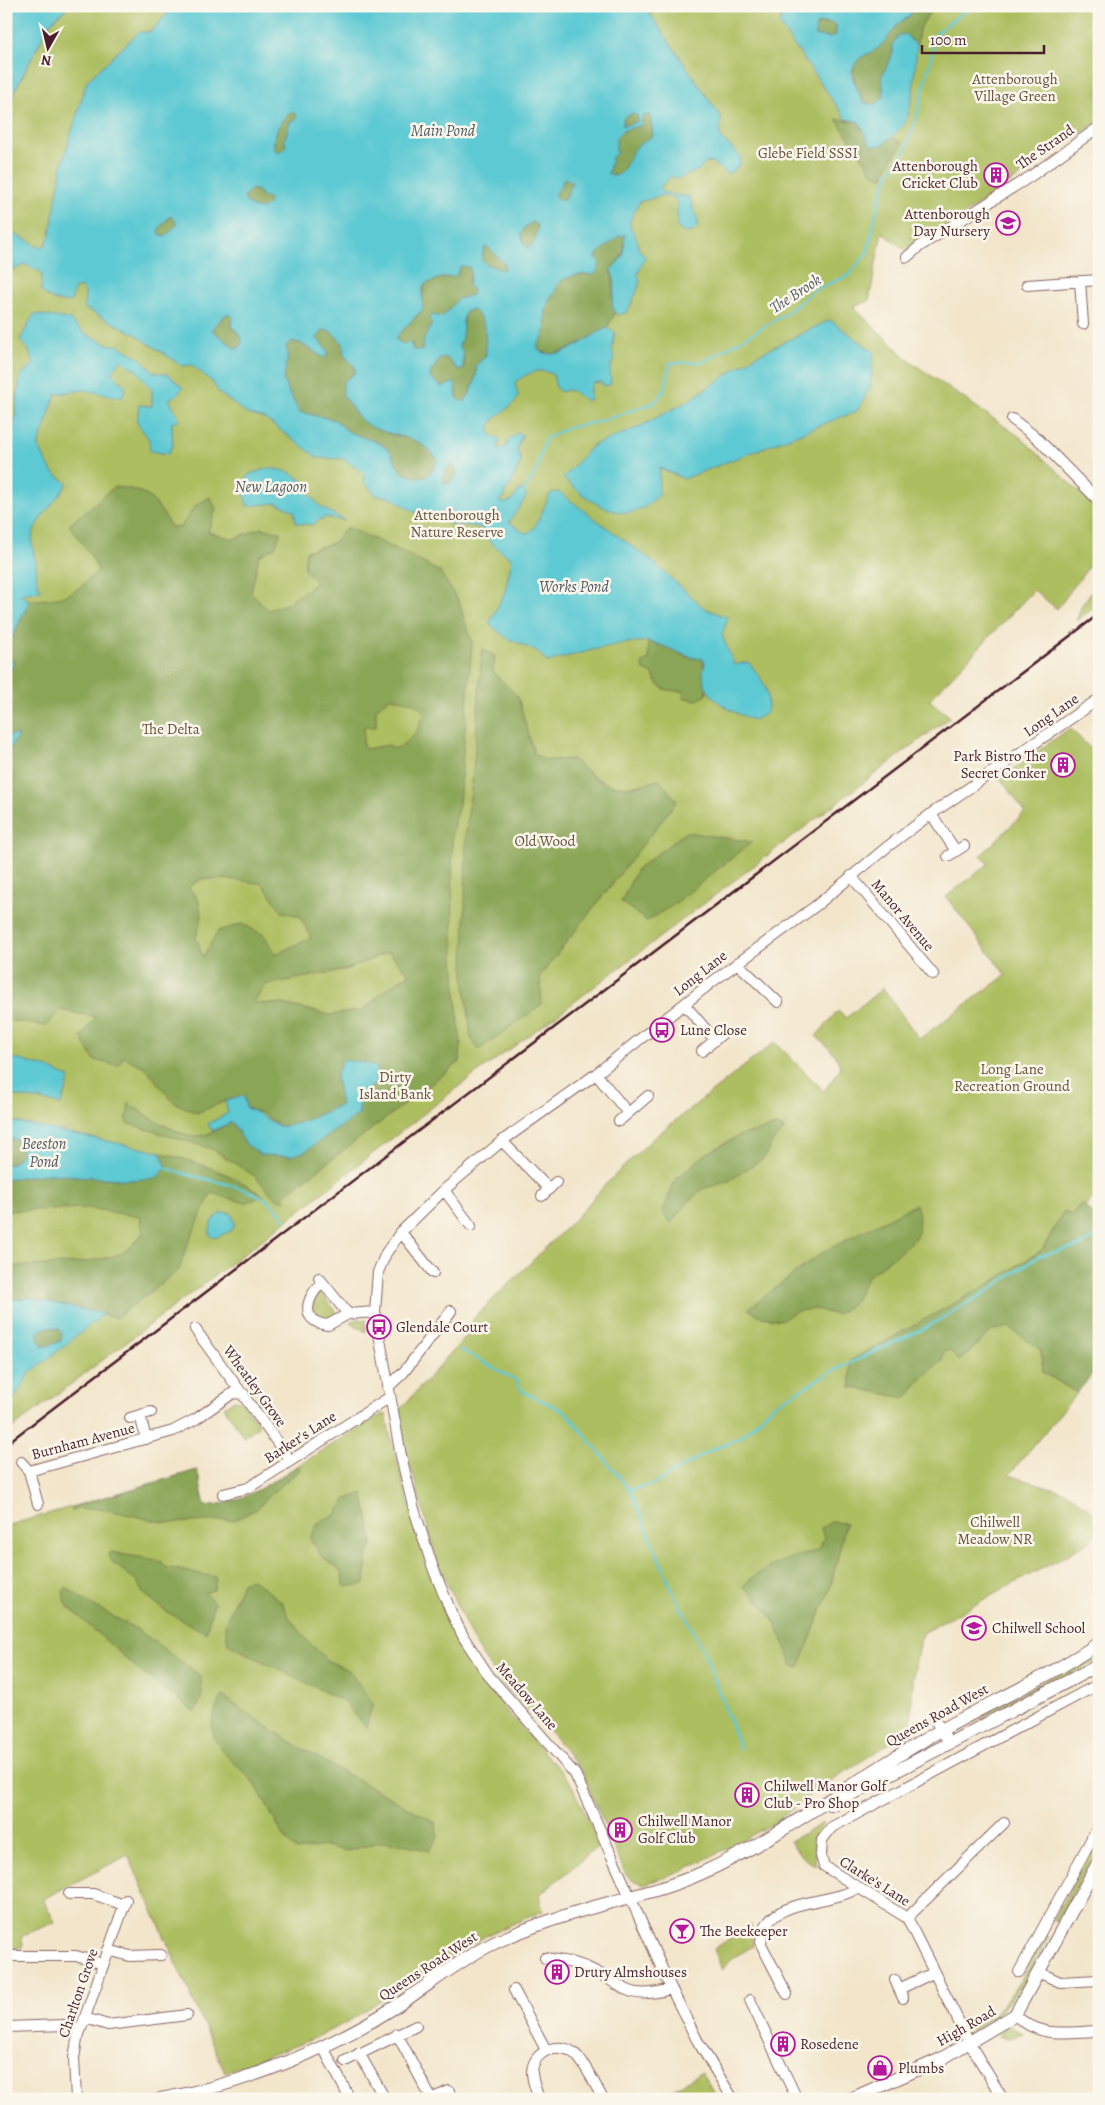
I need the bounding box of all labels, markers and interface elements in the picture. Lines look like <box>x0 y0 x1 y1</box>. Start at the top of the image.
north arrow <box>22 22 72 72</box>
scale bar <box>922 22 1045 54</box>
text: 100 m <box>930 30 967 50</box>
text: N <box>40 50 53 70</box>
park label: Attenborough Village Green <box>971 69 1058 106</box>
street label: The Strand <box>1012 119 1079 174</box>
water label: Main Pond <box>411 120 476 142</box>
park label: Glebe Field SSSI <box>758 143 858 163</box>
place label: Attenborough Cricket Club <box>892 156 978 193</box>
building icon: Attenborough Cricket Club <box>983 162 1009 188</box>
place label: Attenborough Day Nursery <box>904 204 990 241</box>
school or university icon: Attenborough Day Nursery <box>995 210 1021 236</box>
water label: The Brook <box>766 269 826 319</box>
water label: New Lagoon <box>235 476 307 498</box>
park label: Attenborough Nature Reserve <box>410 505 504 542</box>
water label: Works Pond <box>539 576 610 598</box>
street label: Long Lane <box>1019 688 1083 741</box>
park label: The Delta <box>142 719 200 739</box>
place label: Park Bistro The Secret Conker <box>953 746 1046 783</box>
building icon: Park Bistro The Secret Conker <box>1050 752 1076 778</box>
park label: Old Wood <box>515 831 576 851</box>
street label: Manor Avenue <box>867 875 939 956</box>
street label: Long Lane <box>669 945 731 1000</box>
bus stop icon: Lune Close <box>649 1017 675 1043</box>
place label: Lune Close <box>680 1020 747 1040</box>
park label: Long Lane Recreation Ground <box>954 1059 1071 1096</box>
park label: Dirty Island Bank <box>359 1067 432 1104</box>
water label: Beeston Pond <box>22 1133 66 1173</box>
bus stop icon: Glendale Court <box>366 1314 392 1340</box>
place label: Glendale Court <box>396 1317 488 1337</box>
street label: Wheatley Grove <box>218 1340 292 1431</box>
street label: Barker's Lane <box>260 1406 340 1468</box>
street label: Burnham Avenue <box>29 1418 137 1464</box>
park label: Chilwell Meadow NR <box>958 1512 1033 1549</box>
school or university icon: Chilwell School <box>961 1615 987 1641</box>
place label: Chilwell School <box>992 1618 1086 1638</box>
street label: Meadow Lane <box>492 1658 562 1735</box>
street label: Queens Road West <box>882 1679 992 1751</box>
place label: Chilwell Manor Golf Club - Pro Shop <box>764 1776 888 1813</box>
building icon: Chilwell Manor Golf Club - Pro Shop <box>734 1782 760 1808</box>
place label: Chilwell Manor Golf Club <box>638 1811 732 1848</box>
building icon: Chilwell Manor Golf Club <box>607 1817 633 1843</box>
street label: Clarke's Lane <box>836 1851 914 1911</box>
bar icon: The Beekeeper <box>669 1918 695 1944</box>
place label: The Beekeeper <box>700 1921 788 1941</box>
street label: Queens Road West <box>375 1927 481 2005</box>
street label: Charlton Grove <box>53 1945 103 2040</box>
building icon: Drury Almshouses <box>544 1959 570 1985</box>
place label: Drury Almshouses <box>574 1962 687 1982</box>
street label: High Road <box>933 2001 1000 2051</box>
building icon: Rosedene <box>770 2031 796 2057</box>
place label: Rosedene <box>800 2034 859 2054</box>
shop icon: Plumbs <box>867 2055 893 2081</box>
place label: Plumbs <box>898 2058 944 2078</box>

